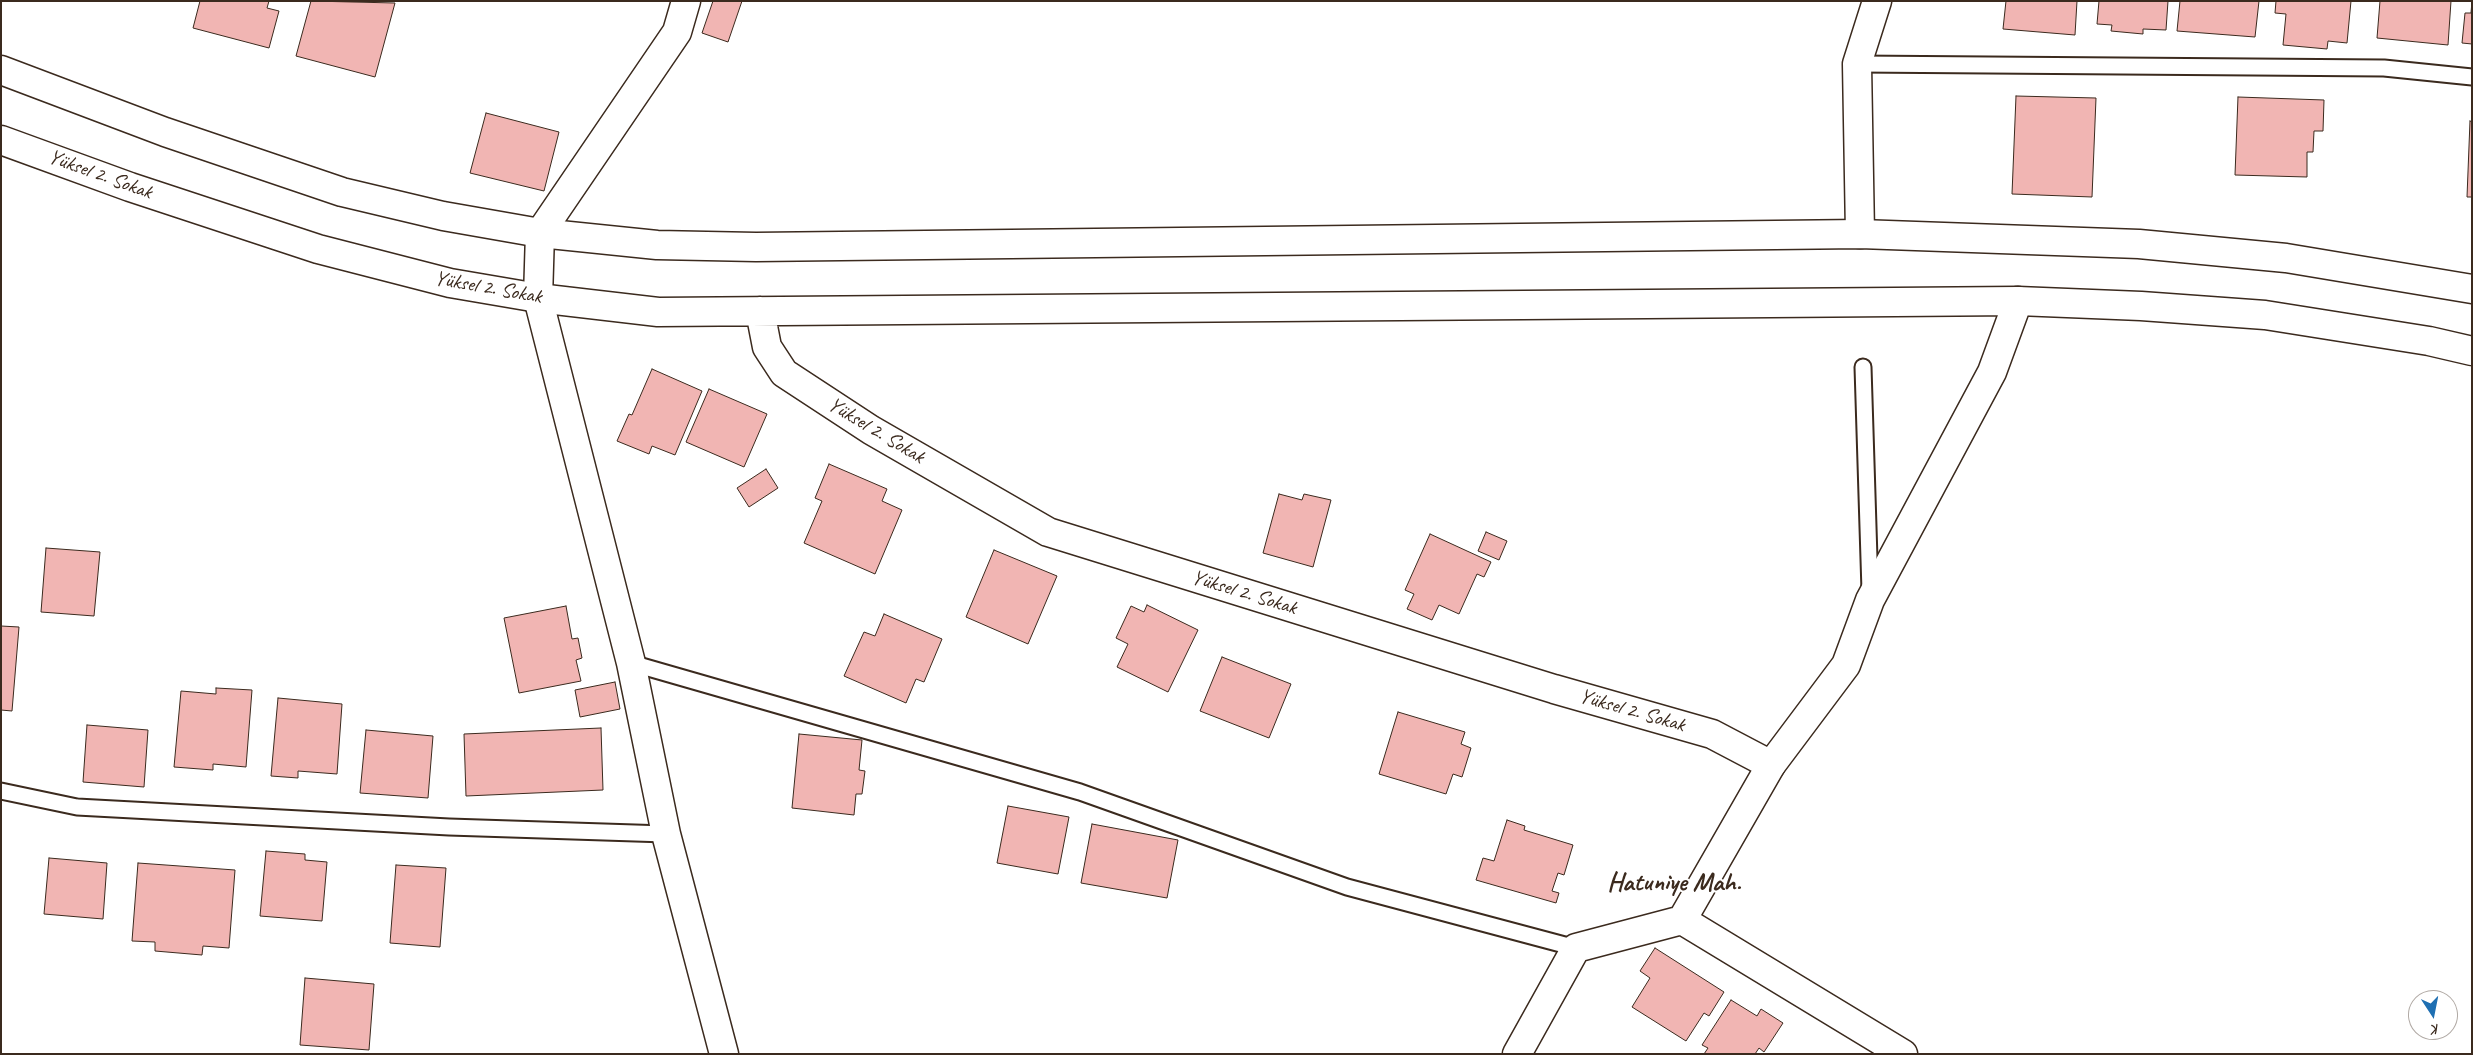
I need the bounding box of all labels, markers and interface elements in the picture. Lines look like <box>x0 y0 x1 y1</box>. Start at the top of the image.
street label: Yüksel 2. Sokak <box>45 145 155 205</box>
street label: Yüksel 2. Sokak <box>432 266 544 310</box>
street label: Yüksel 2. Sokak <box>823 392 929 470</box>
street label: Yüksel 2. Sokak <box>1188 565 1300 621</box>
street label: Yüksel 2. Sokak <box>1576 684 1688 738</box>
district label: Hatuniye Mah. <box>1607 867 1741 899</box>
north arrow <box>2408 990 2458 1040</box>
text: K <box>2431 1020 2441 1038</box>

